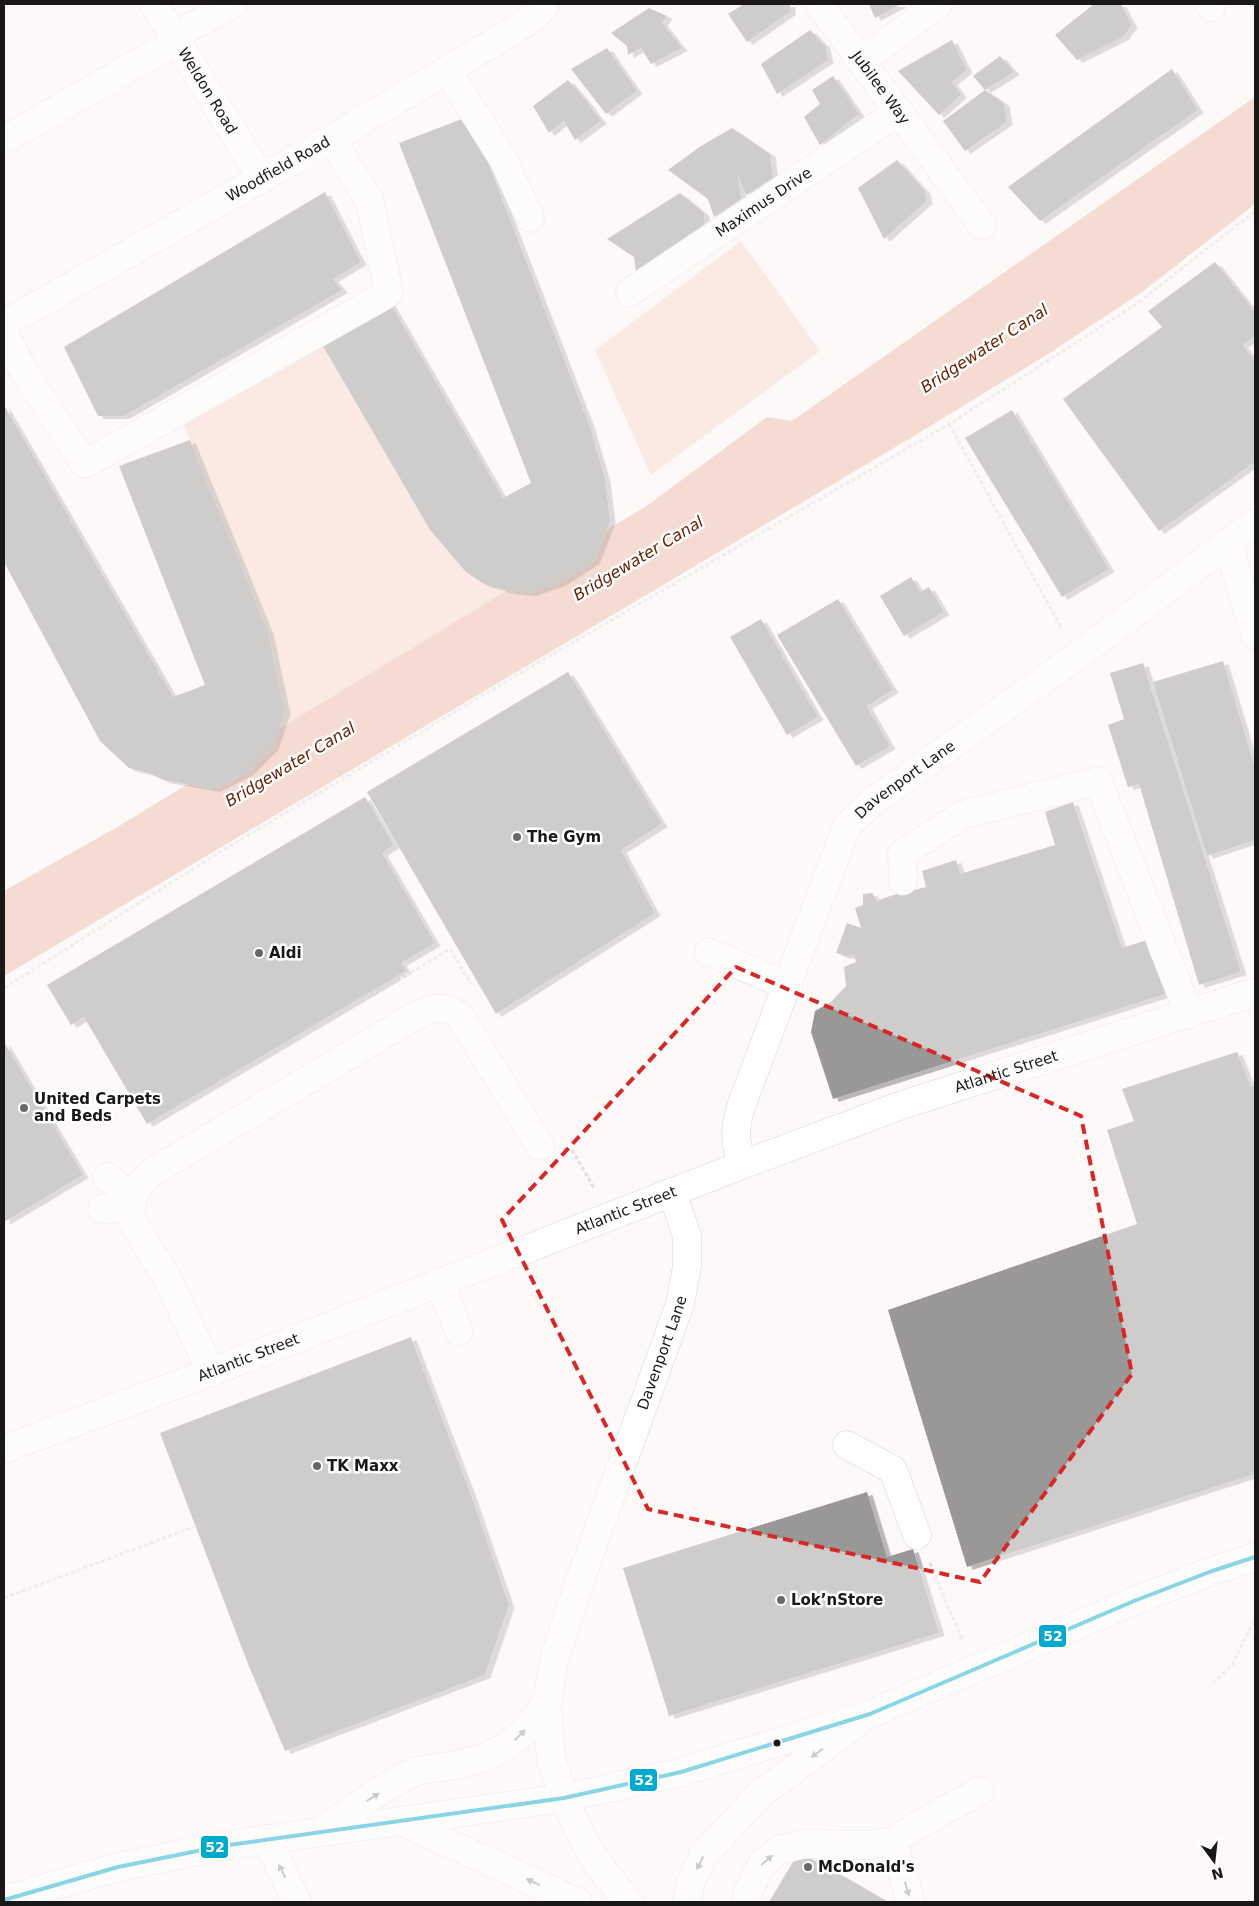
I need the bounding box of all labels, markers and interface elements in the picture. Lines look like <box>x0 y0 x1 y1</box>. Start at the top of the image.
street label: Weldon Road <box>174 44 241 137</box>
street label: Jubilee Way <box>847 47 914 128</box>
street label: Woodfield Road <box>223 132 333 205</box>
street label: Maximus Drive <box>712 164 815 241</box>
water label: Bridgewater Canal <box>917 300 1052 397</box>
water label: Bridgewater Canal <box>570 512 707 605</box>
water label: Bridgewater Canal <box>222 718 359 811</box>
street label: Davenport Lane <box>851 737 959 823</box>
place label: The Gym <box>527 828 601 846</box>
marker: The Gym <box>511 831 523 843</box>
place label: Aldi <box>269 944 302 962</box>
marker: Aldi <box>253 947 265 959</box>
street label: Atlantic Street <box>952 1047 1060 1097</box>
place label: United Carpets and Beds <box>34 1090 161 1125</box>
marker: United Carpets and Beds <box>18 1102 30 1114</box>
street label: Atlantic Street <box>572 1182 679 1238</box>
street label: Davenport Lane <box>633 1294 690 1412</box>
street label: Atlantic Street <box>195 1329 302 1385</box>
place label: TK Maxx <box>327 1457 399 1475</box>
marker: TK Maxx <box>311 1460 323 1472</box>
place label: Lok’nStore <box>791 1591 883 1609</box>
marker: Lok’nStore <box>775 1594 787 1606</box>
line badge: 52 <box>1038 1624 1067 1648</box>
text: 52 <box>1043 1628 1063 1644</box>
one-way arrow <box>514 1729 526 1741</box>
unlabelled marker <box>772 1738 782 1748</box>
one-way arrow <box>810 1748 824 1758</box>
line badge: 52 <box>629 1768 658 1792</box>
text: 52 <box>634 1772 654 1788</box>
one-way arrow <box>367 1792 380 1802</box>
line badge: 52 <box>200 1835 229 1859</box>
north arrow <box>1189 1836 1239 1886</box>
text: 52 <box>205 1839 225 1855</box>
one-way arrow <box>761 1854 774 1865</box>
one-way arrow <box>696 1856 704 1870</box>
place label: McDonald's <box>818 1858 915 1876</box>
marker: McDonald's <box>802 1861 814 1873</box>
one-way arrow <box>278 1864 286 1878</box>
text: N <box>1210 1864 1225 1883</box>
one-way arrow <box>526 1878 540 1886</box>
one-way arrow <box>903 1881 911 1896</box>

